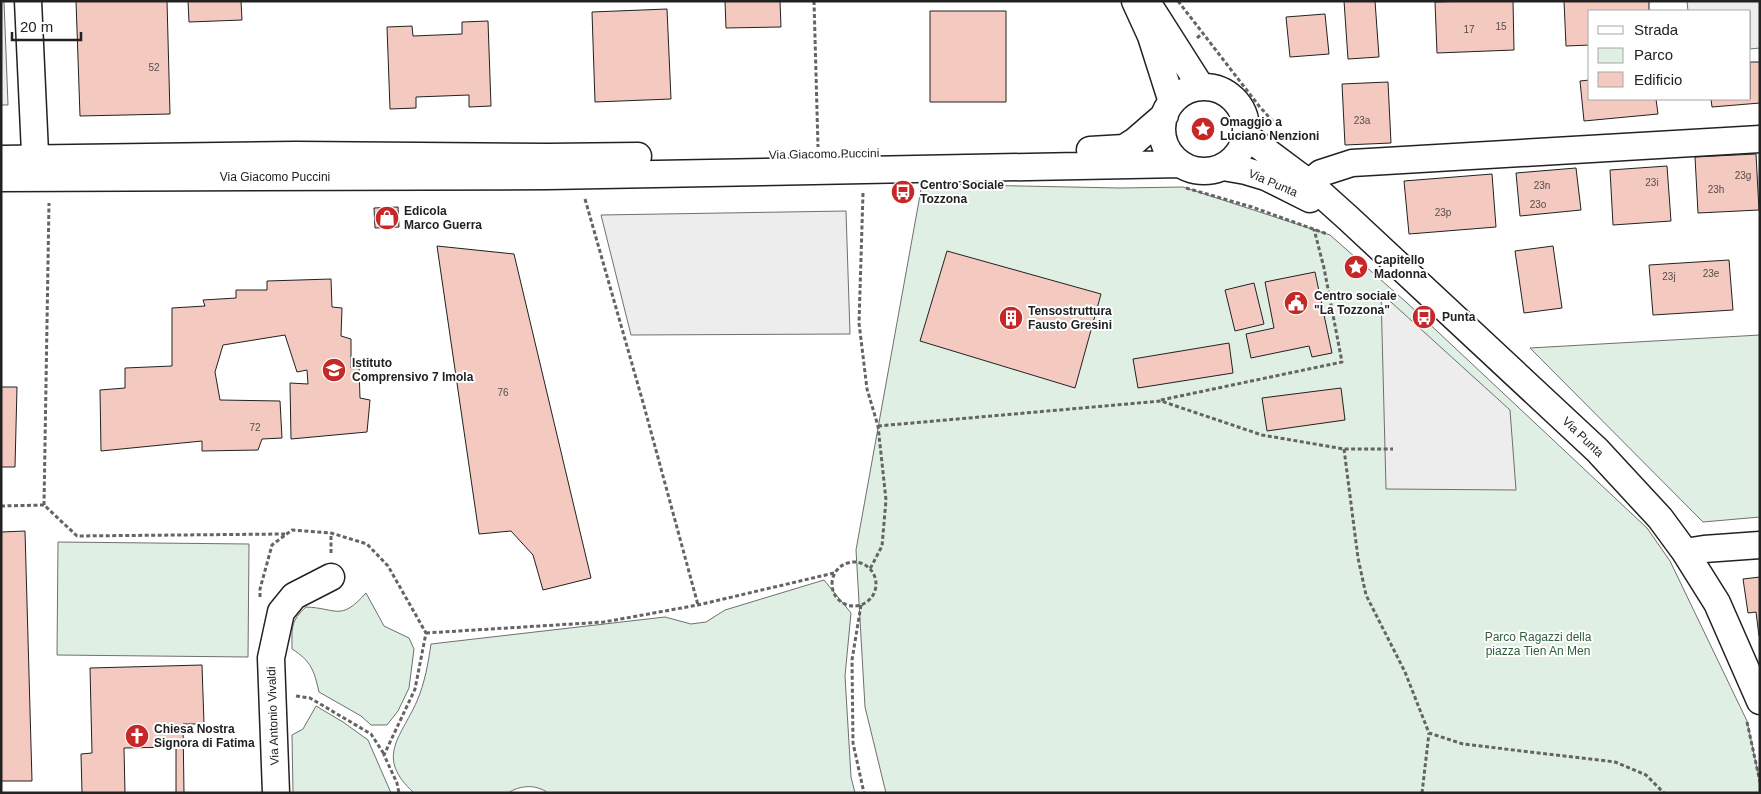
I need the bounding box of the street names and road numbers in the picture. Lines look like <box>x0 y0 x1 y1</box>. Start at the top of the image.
street label: Via Giacomo Puccini <box>769 146 879 162</box>
street label: Via Punta <box>1246 166 1300 200</box>
street label: Via Giacomo Puccini <box>220 170 330 184</box>
street label: Via Punta <box>1559 414 1607 460</box>
street label: Via Antonio Vivaldi <box>264 666 282 766</box>

